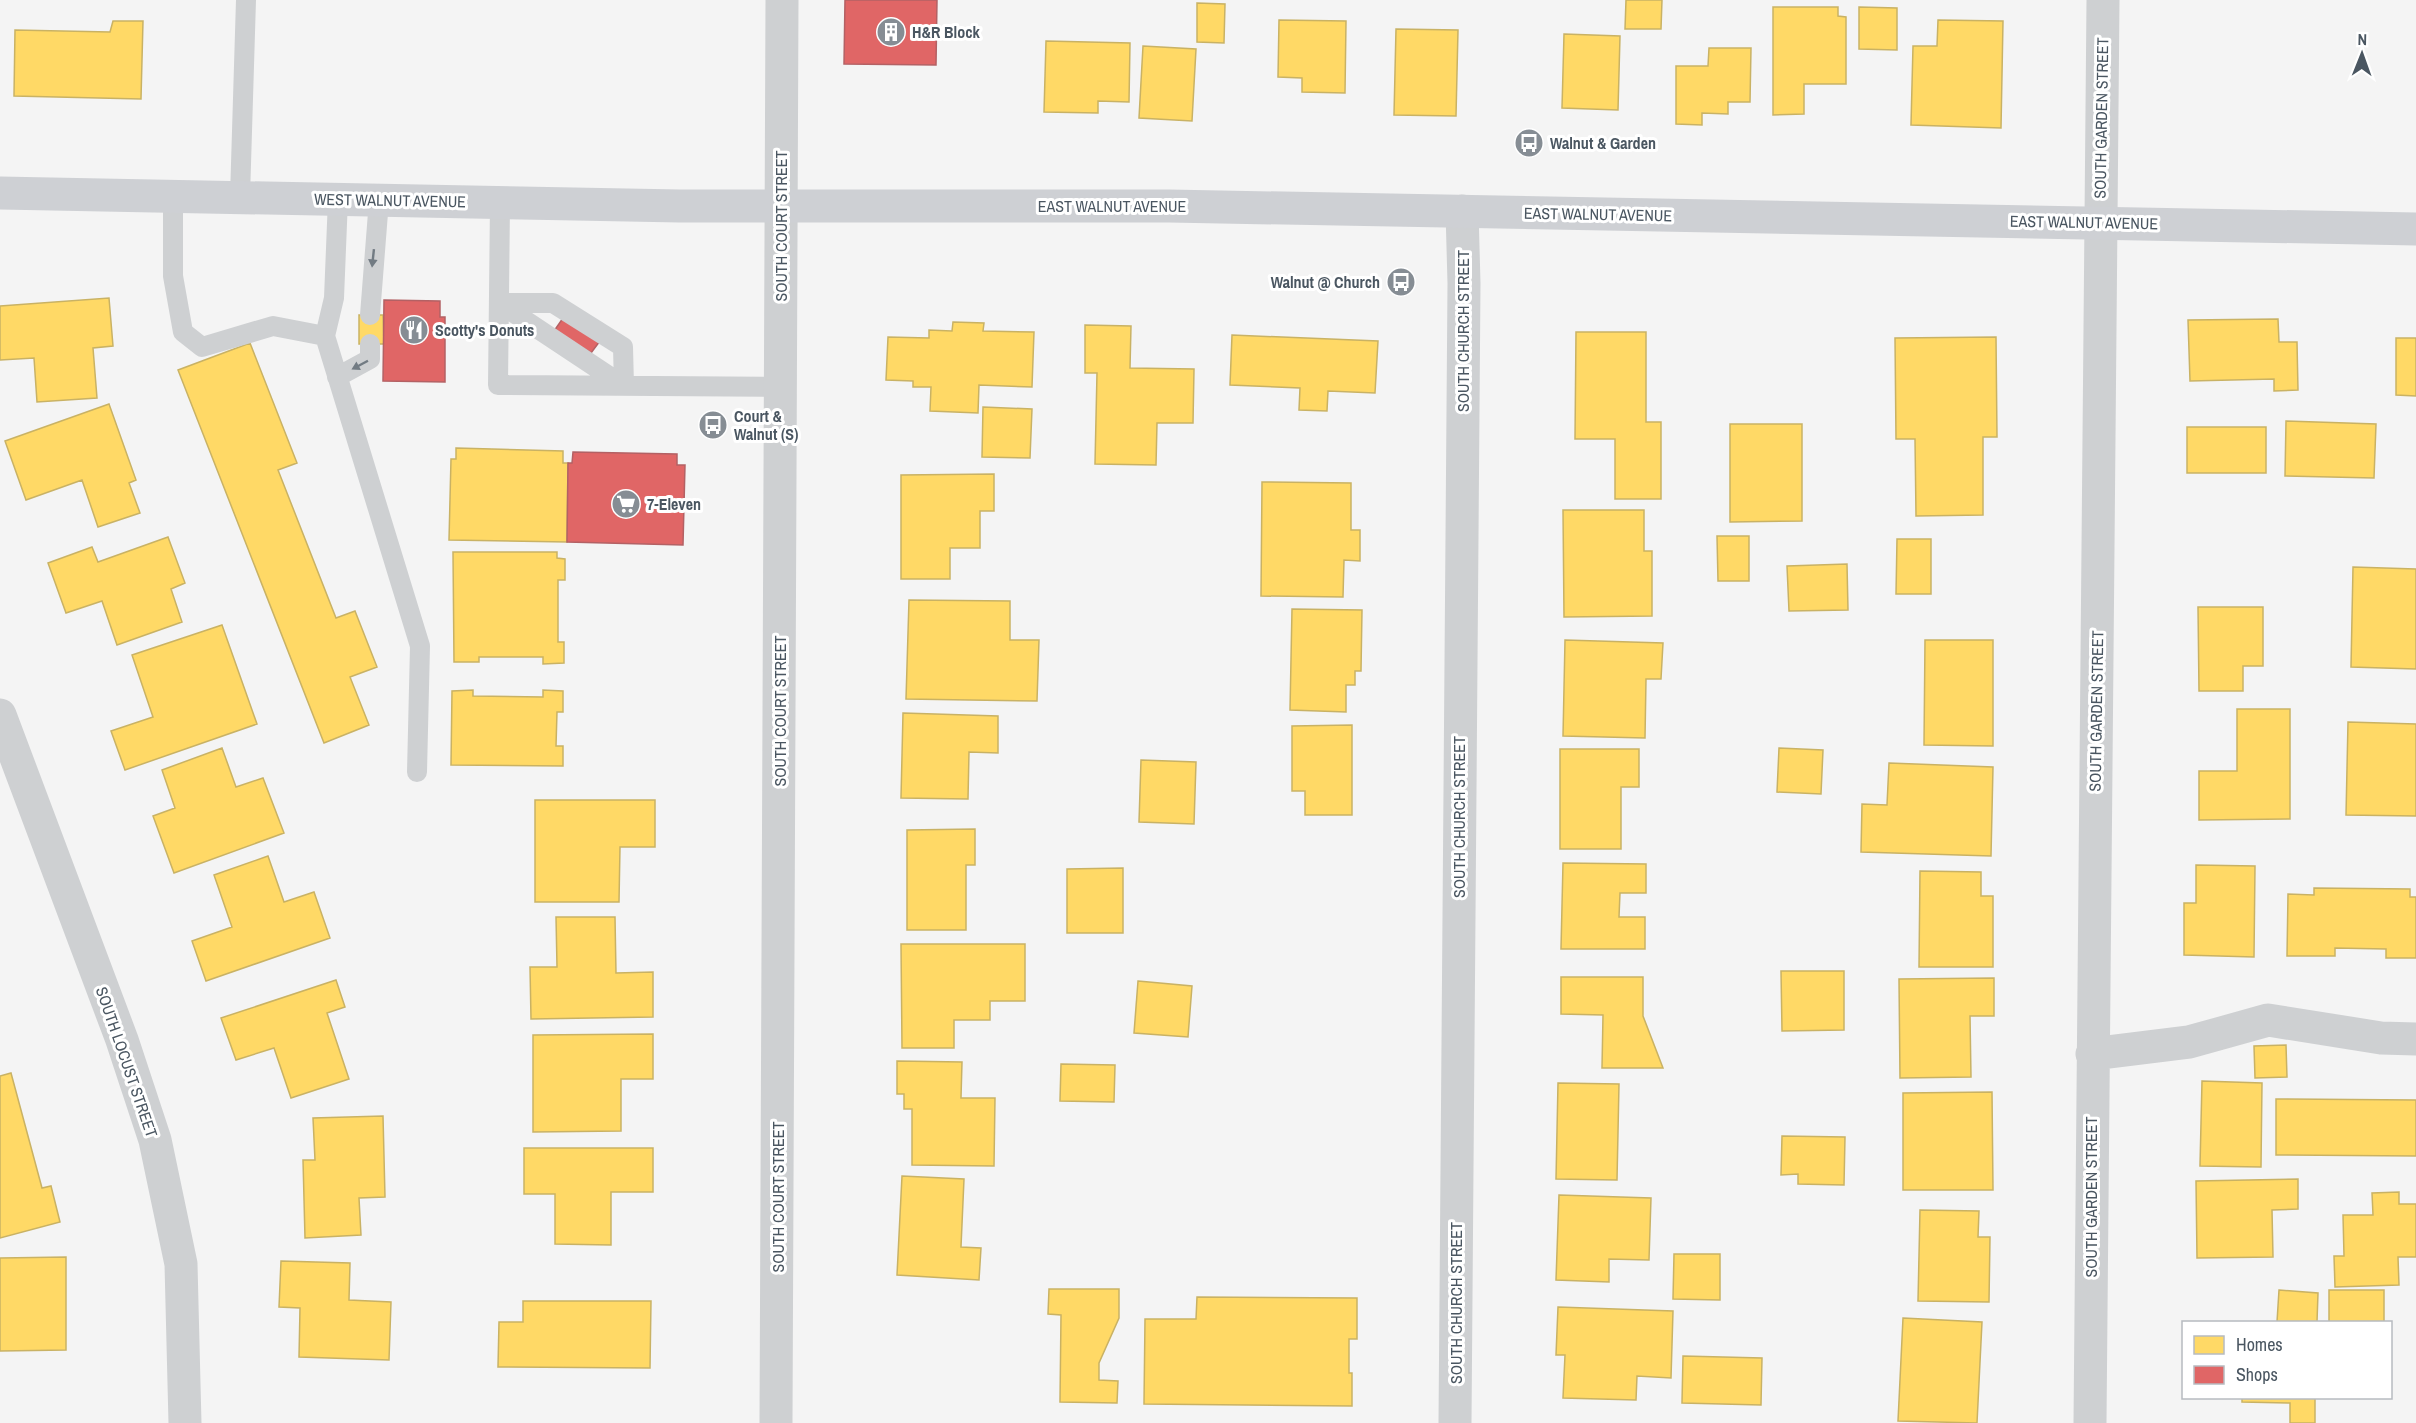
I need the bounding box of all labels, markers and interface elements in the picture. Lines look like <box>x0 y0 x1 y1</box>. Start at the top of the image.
building icon: H&R Block <box>875 16 907 48</box>
place label: H&R Block <box>912 21 980 43</box>
north arrow <box>2332 24 2392 84</box>
text: N <box>2357 28 2367 50</box>
street label: SOUTH GARDEN STREET <box>2089 37 2113 199</box>
bus stop icon: Walnut & Garden <box>1513 127 1545 159</box>
place label: Walnut & Garden <box>1550 132 1656 154</box>
street label: SOUTH COURT STREET <box>770 150 792 302</box>
street label: WEST WALNUT AVENUE <box>314 188 466 212</box>
street label: EAST WALNUT AVENUE <box>1038 195 1186 217</box>
street label: EAST WALNUT AVENUE <box>1524 202 1672 226</box>
street label: EAST WALNUT AVENUE <box>2010 210 2158 234</box>
one-way arrow <box>368 248 378 267</box>
street label: SOUTH CHURCH STREET <box>1452 250 1474 412</box>
bus stop icon: Walnut @ Church <box>1385 266 1417 298</box>
place label: Walnut @ Church <box>1271 271 1380 293</box>
restaurant icon: Scotty's Donuts <box>398 314 430 346</box>
place label: Scotty's Donuts <box>435 319 534 341</box>
one-way arrow <box>352 360 369 369</box>
place label: Court & Walnut (S) <box>734 405 798 445</box>
bus stop icon: Court & Walnut (S) <box>697 409 729 441</box>
supermarket icon: 7-Eleven <box>610 488 642 520</box>
place label: 7-Eleven <box>647 493 701 515</box>
street label: SOUTH GARDEN STREET <box>2084 630 2108 792</box>
street label: SOUTH COURT STREET <box>769 635 791 787</box>
street label: SOUTH CHURCH STREET <box>1448 736 1470 898</box>
street label: SOUTH LOCUST STREET <box>91 984 163 1140</box>
street label: SOUTH GARDEN STREET <box>2080 1116 2102 1278</box>
street label: SOUTH COURT STREET <box>767 1121 789 1273</box>
street label: SOUTH CHURCH STREET <box>1445 1222 1467 1384</box>
legend <box>2182 1321 2392 1399</box>
text: Homes <box>2236 1332 2283 1357</box>
text: Shops <box>2236 1362 2278 1387</box>

